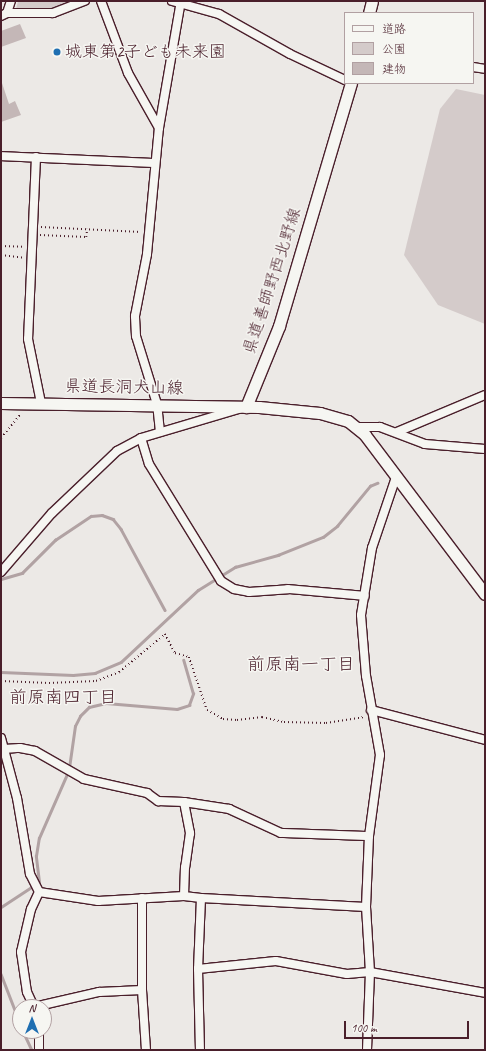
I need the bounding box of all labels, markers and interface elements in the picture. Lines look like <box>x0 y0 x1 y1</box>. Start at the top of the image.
legend <box>344 12 474 84</box>
text: 道路 <box>382 21 406 37</box>
text: 公園 <box>382 41 406 57</box>
place label: 城東第2子ども未来園 <box>65 42 226 62</box>
marker: 城東第2子ども未来園 <box>52 47 62 57</box>
text: 建物 <box>382 61 406 77</box>
street label: 県道善師野西北野線 <box>239 205 305 357</box>
street label: 県道長洞犬山線 <box>64 376 184 398</box>
district label: 前原南一丁目 <box>247 653 355 675</box>
district label: 前原南四丁目 <box>9 686 117 708</box>
north arrow <box>12 999 52 1039</box>
text: N <box>29 1001 35 1015</box>
scale bar <box>346 1013 471 1039</box>
text: 100 m <box>351 1020 377 1036</box>

